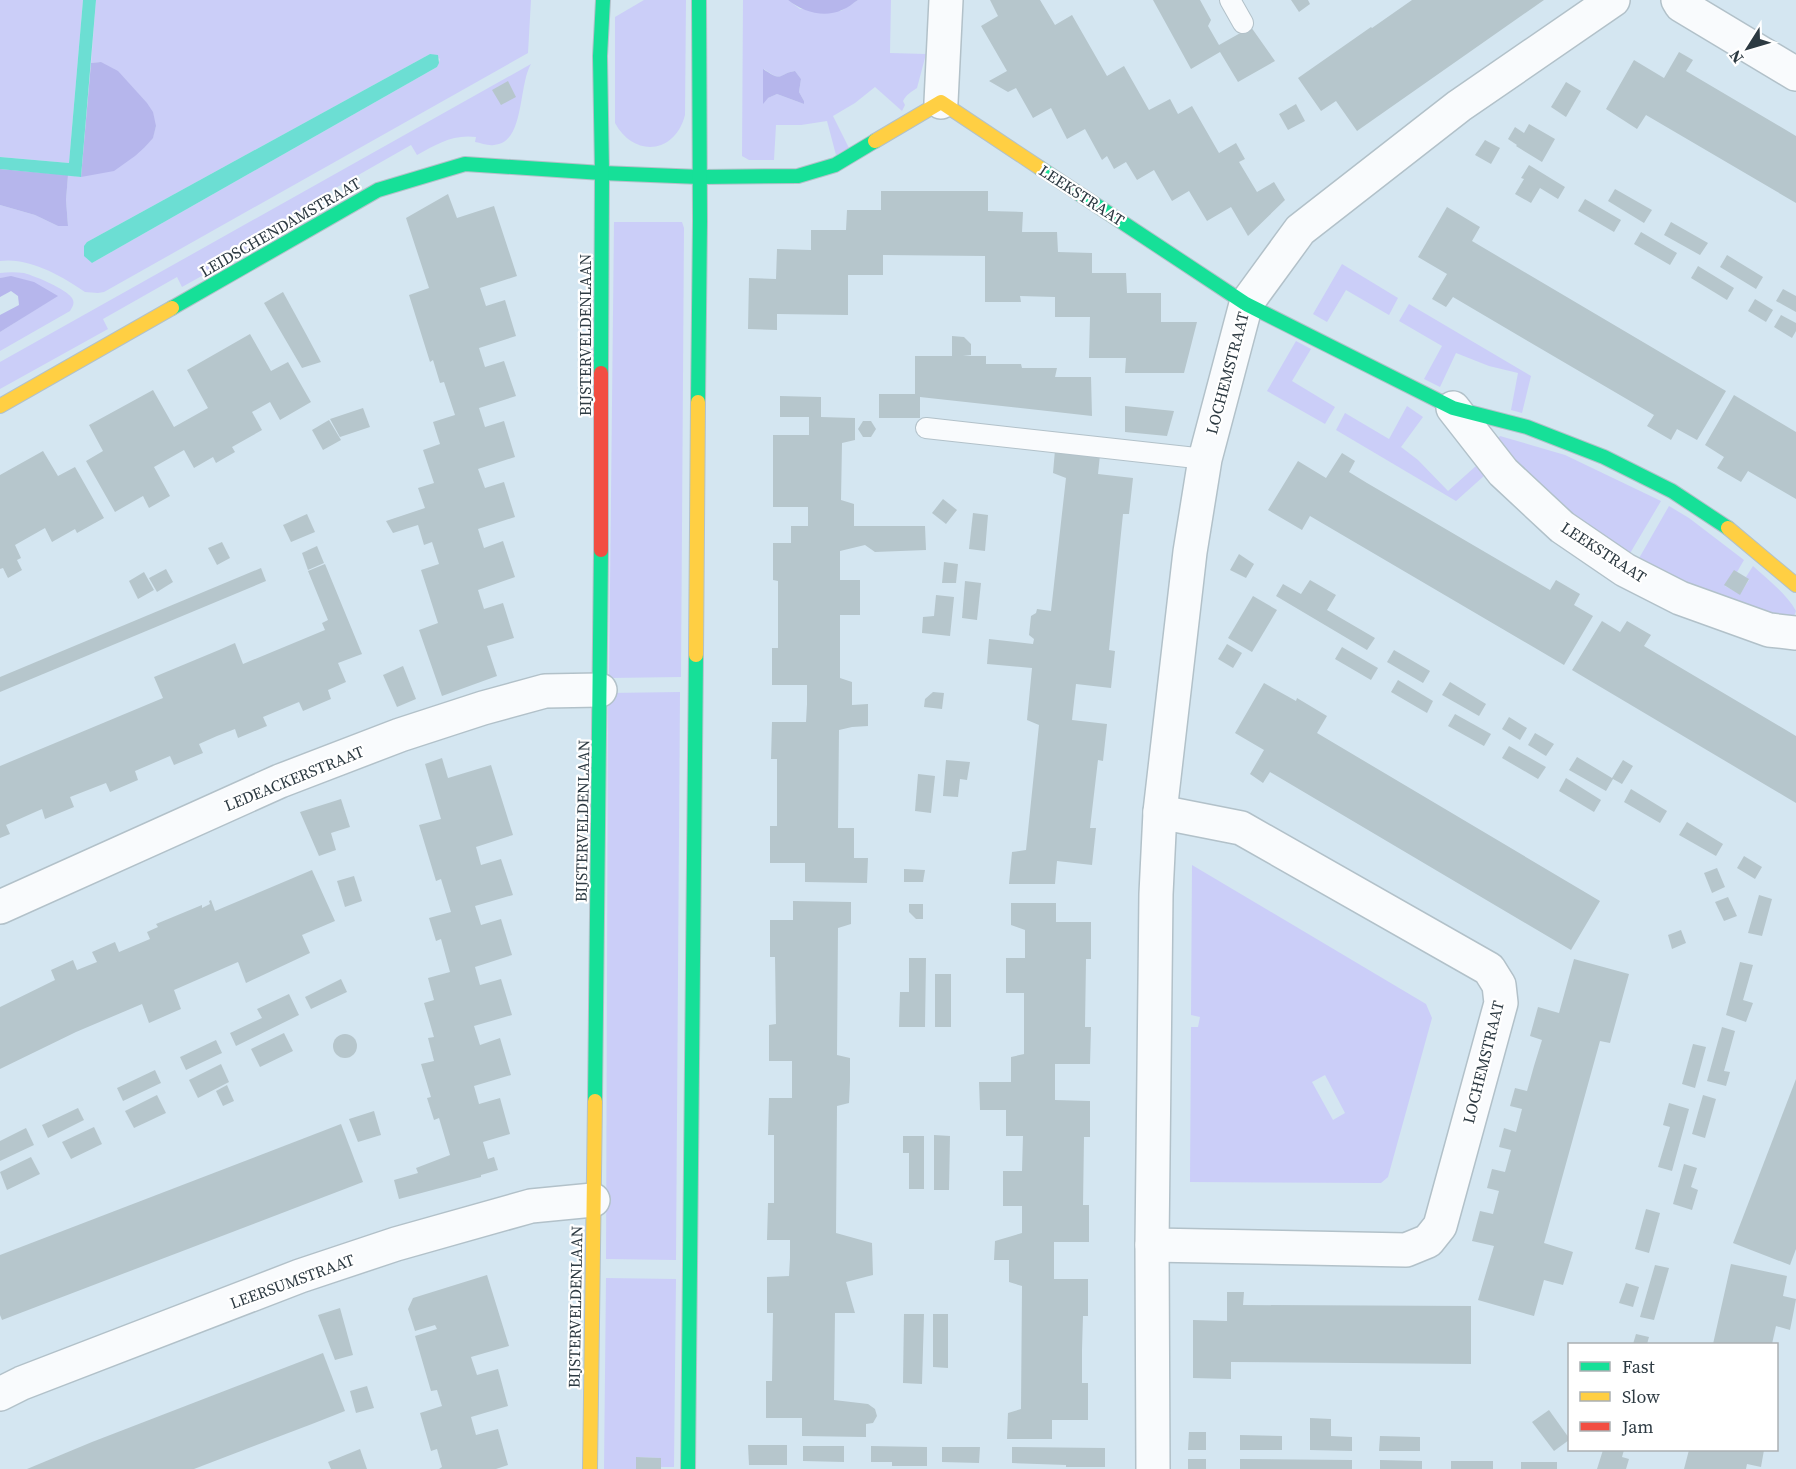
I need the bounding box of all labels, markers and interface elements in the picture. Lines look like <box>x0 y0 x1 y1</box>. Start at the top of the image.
north arrow <box>1718 18 1778 78</box>
text: N <box>1724 45 1748 68</box>
street label: LEEKSTRAAT <box>1035 159 1129 231</box>
street label: LEIDSCHENDAMSTRAAT <box>196 172 365 282</box>
street label: BIJSTERVELDENLAAN <box>574 253 596 416</box>
street label: LOCHEMSTRAAT <box>1200 309 1254 437</box>
street label: LEEKSTRAAT <box>1557 516 1651 588</box>
street label: BIJSTERVELDENLAAN <box>570 739 594 902</box>
street label: LEDEACKERSTRAAT <box>221 740 367 816</box>
street label: LOCHEMSTRAAT <box>1457 998 1509 1126</box>
street label: BIJSTERVELDENLAAN <box>563 1225 587 1388</box>
street label: LEERSUMSTRAAT <box>227 1248 358 1314</box>
legend <box>1568 1343 1778 1451</box>
text: Fast <box>1622 1354 1655 1379</box>
text: Slow <box>1622 1384 1660 1409</box>
text: Jam <box>1621 1414 1654 1439</box>

